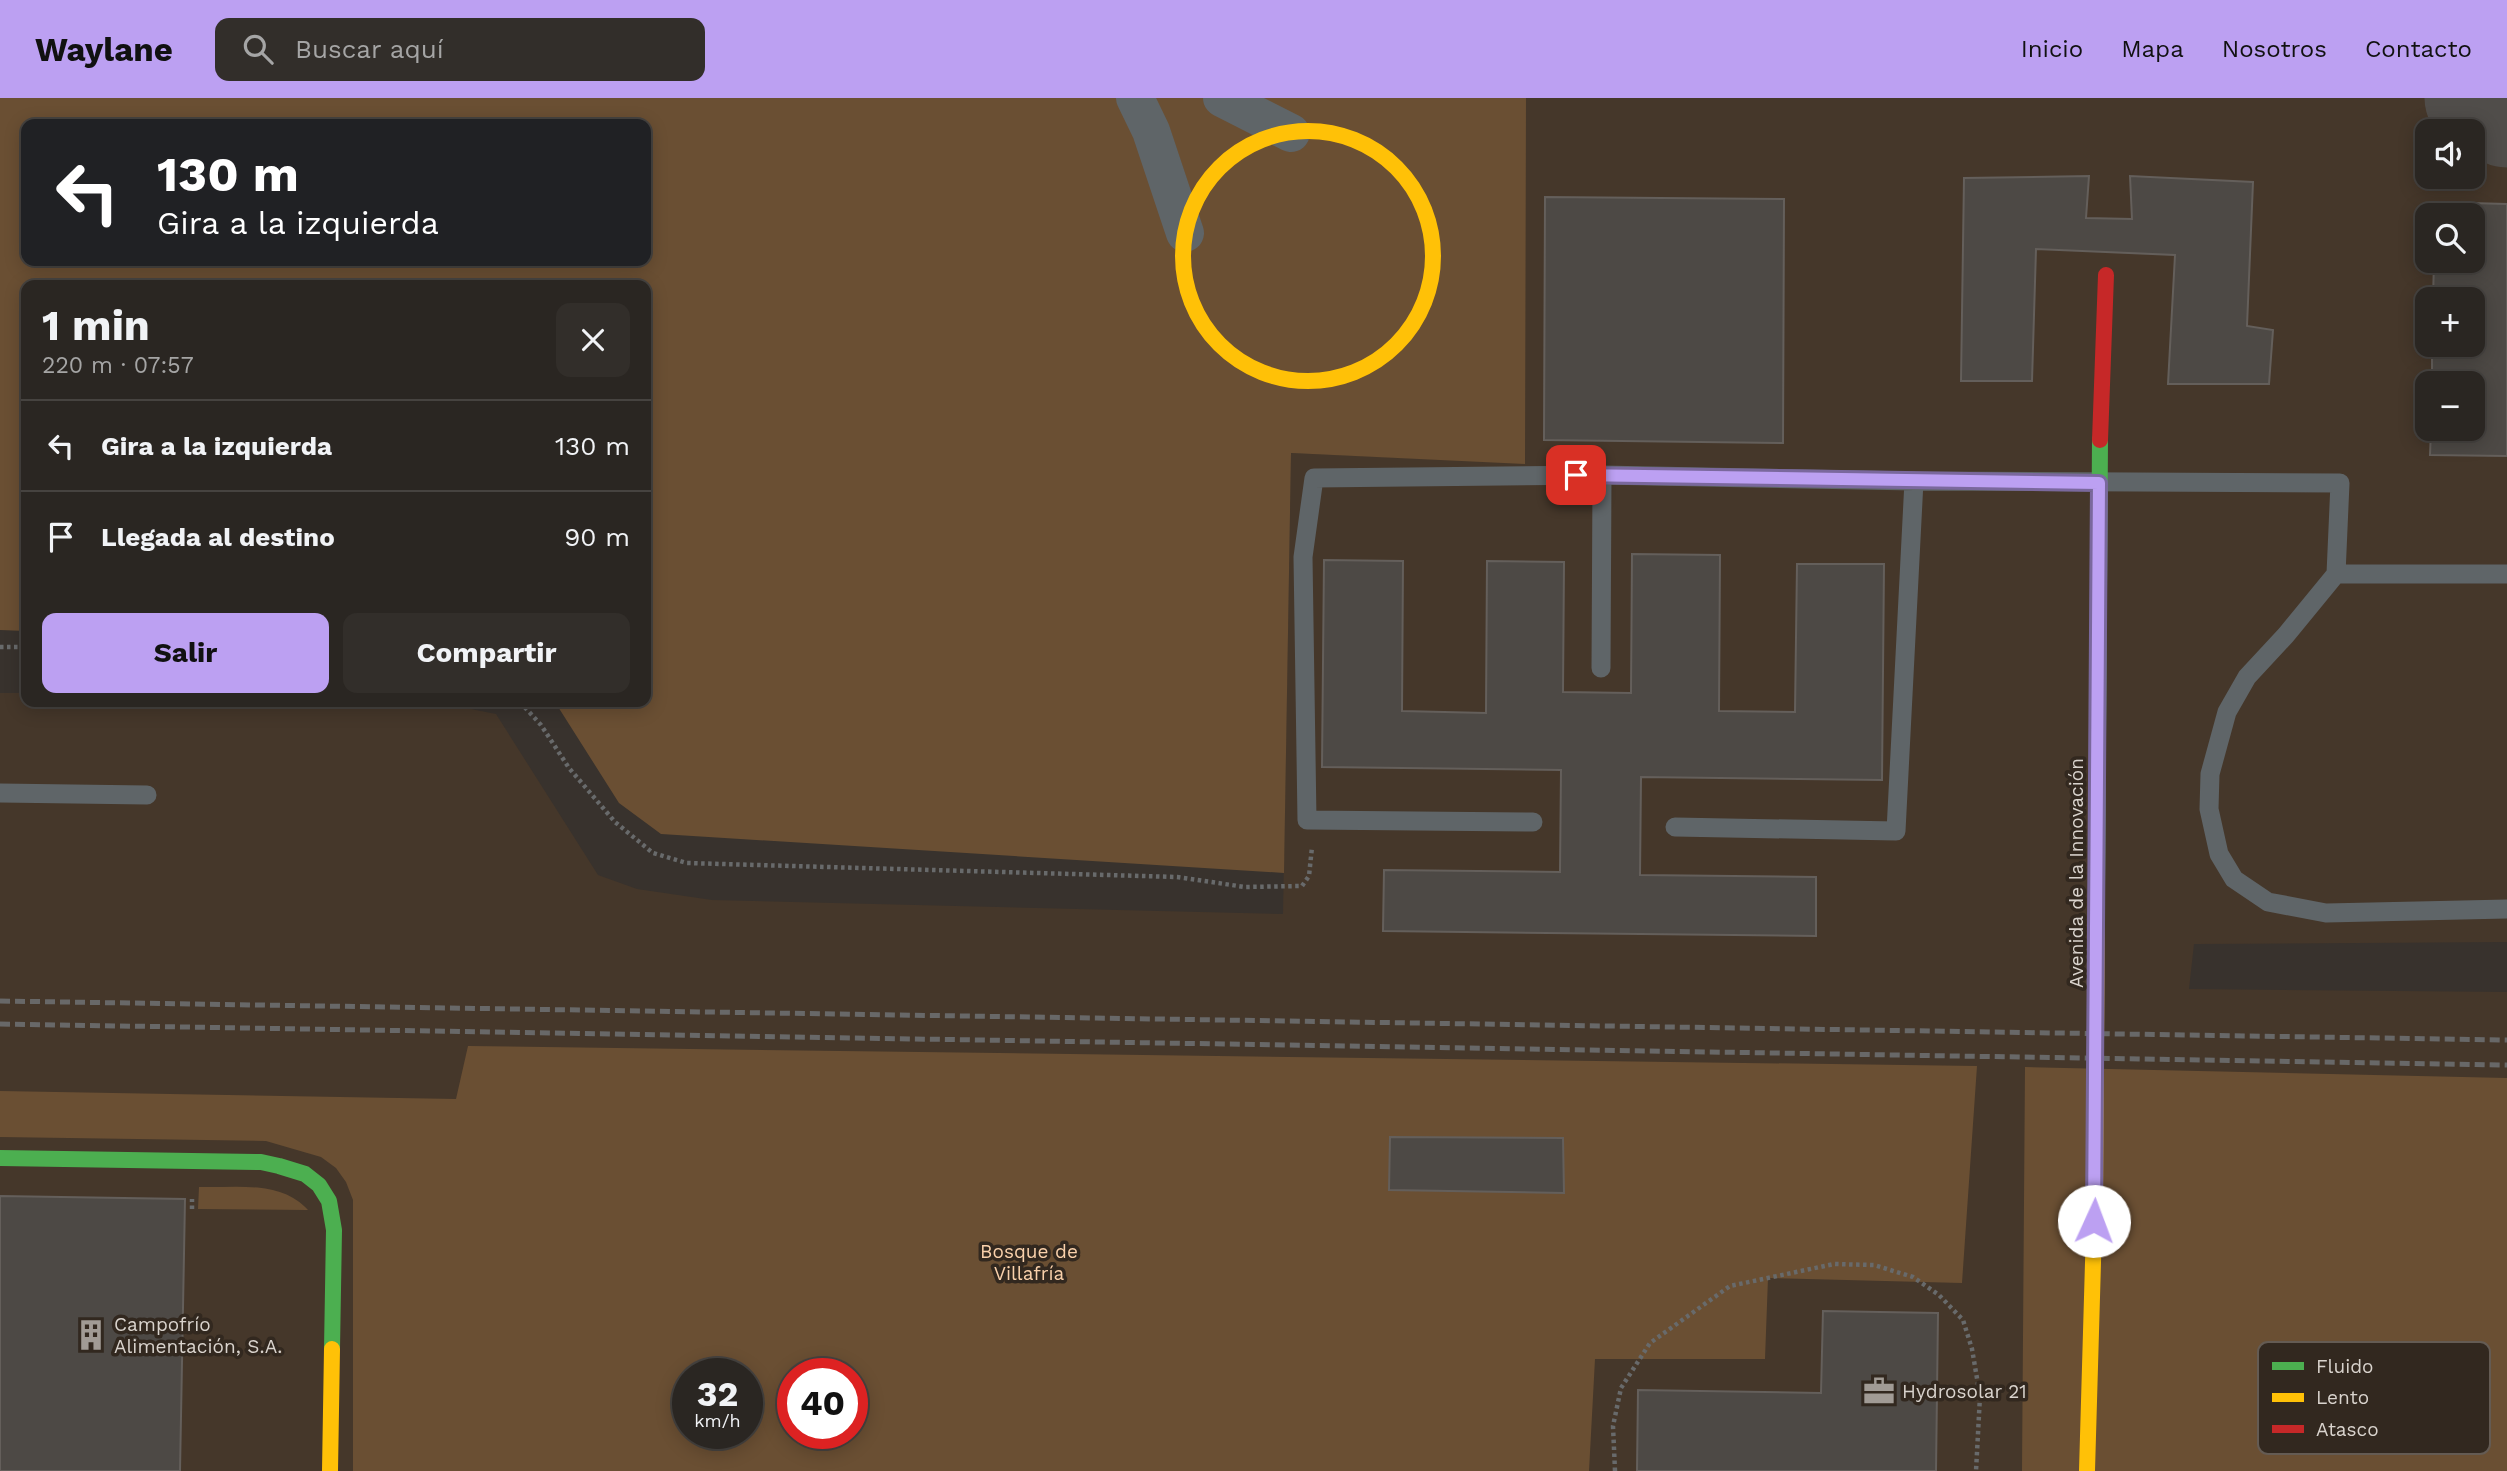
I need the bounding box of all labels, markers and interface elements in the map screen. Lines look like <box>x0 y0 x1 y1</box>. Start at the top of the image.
search box <box>215 18 705 81</box>
text: Waylane <box>35 30 173 69</box>
icon: search <box>239 30 277 68</box>
text: Buscar aquí <box>295 34 444 64</box>
text: Inicio <box>2021 35 2083 63</box>
text: Mapa <box>2121 35 2184 63</box>
text: Nosotros <box>2222 35 2327 63</box>
text: Contacto <box>2365 35 2472 63</box>
map controls <box>2415 119 2485 441</box>
button: sound <box>2415 119 2485 189</box>
text: 130 m <box>157 145 299 203</box>
icon: left <box>42 147 133 238</box>
button: search <box>2415 203 2485 273</box>
text: Gira a la izquierda <box>157 204 439 242</box>
button: + <box>2415 287 2485 357</box>
text: 1 min <box>42 301 150 350</box>
button: close <box>556 303 630 377</box>
text: 220 m · 07:57 <box>42 352 194 379</box>
button: − <box>2415 371 2485 441</box>
icon: left <box>42 427 80 465</box>
text: Gira a la izquierda <box>101 431 332 461</box>
text: 130 m <box>555 431 630 461</box>
pin <box>1546 445 1606 505</box>
icon: arrive <box>1557 456 1595 494</box>
icon: arrive <box>42 518 80 556</box>
text: Llegada al destino <box>101 522 335 552</box>
text: 90 m <box>564 522 630 552</box>
button: Salir <box>42 613 329 693</box>
button: Compartir <box>343 613 630 693</box>
street label: Avenida de la Innovación <box>2065 758 2088 988</box>
position arrow <box>2057 1184 2131 1258</box>
park label: Bosque de Villafría <box>980 1240 1078 1285</box>
place label: Campofrío Alimentación, S.A. <box>114 1313 282 1358</box>
building icon: Campofrío Alimentación, S.A. <box>74 1318 108 1352</box>
legend <box>2258 1342 2490 1454</box>
text: Fluido <box>2316 1355 2374 1378</box>
speed limit sign: 40 <box>777 1358 868 1449</box>
text: 32 <box>697 1373 738 1415</box>
office icon: Hydrosolar 21 <box>1862 1374 1896 1408</box>
place label: Hydrosolar 21 <box>1902 1380 2027 1403</box>
text: Lento <box>2316 1386 2369 1409</box>
text: km/h <box>694 1410 741 1431</box>
text: Atasco <box>2316 1418 2379 1441</box>

